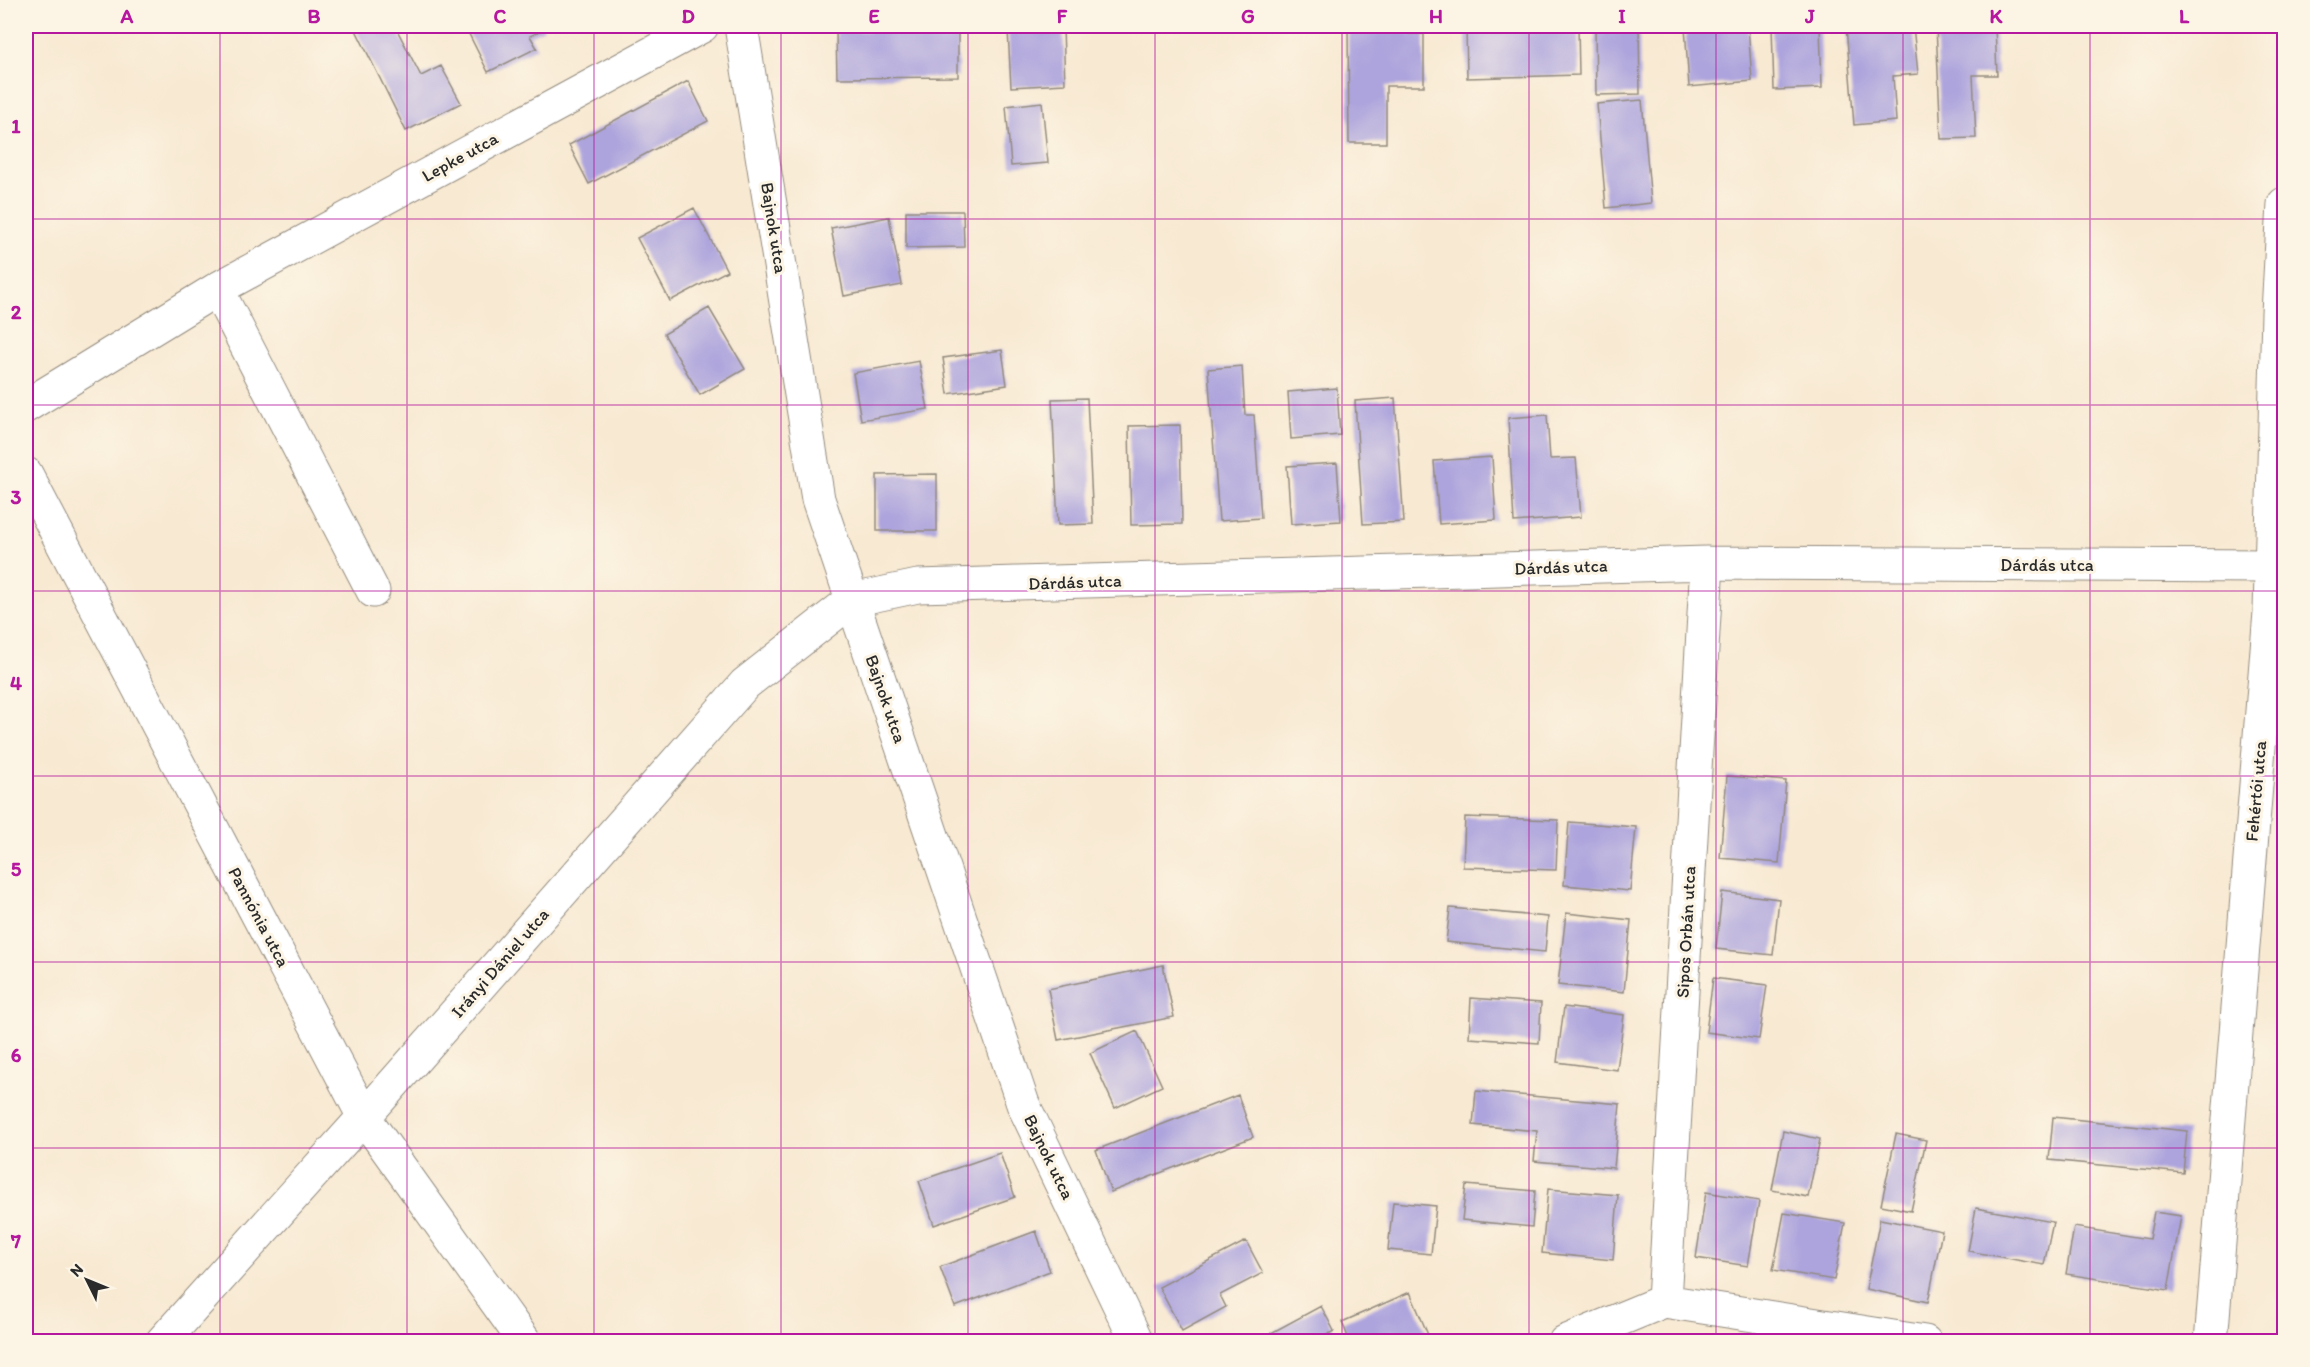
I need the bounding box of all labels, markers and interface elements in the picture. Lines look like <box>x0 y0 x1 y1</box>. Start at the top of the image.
text: A <box>120 4 134 28</box>
text: B <box>308 4 321 28</box>
text: C <box>494 4 507 28</box>
text: D <box>681 4 695 28</box>
text: E <box>868 4 880 28</box>
text: F <box>1057 4 1068 28</box>
text: G <box>1241 4 1255 28</box>
text: H <box>1429 4 1443 28</box>
text: I <box>1618 4 1626 28</box>
text: J <box>1804 4 1815 28</box>
text: K <box>1990 4 2004 28</box>
text: L <box>2179 4 2190 28</box>
text: 1 <box>11 114 21 138</box>
street label: Lepke utca <box>418 127 502 187</box>
street label: Bajnok utca <box>756 181 792 276</box>
text: 2 <box>11 300 22 324</box>
text: 3 <box>11 485 22 509</box>
street label: Dárdás utca <box>1514 554 1608 580</box>
street label: Dárdás utca <box>2000 554 2094 576</box>
street label: Dárdás utca <box>1028 569 1122 595</box>
street label: Bajnok utca <box>861 652 912 747</box>
text: 4 <box>10 671 22 695</box>
street label: Fehértói utca <box>2241 739 2271 842</box>
text: 5 <box>11 857 22 881</box>
street label: Pannónia utca <box>223 863 295 971</box>
street label: Sipos Orbán utca <box>1672 865 1700 999</box>
street label: Irányi Dániel utca <box>446 904 554 1022</box>
text: 6 <box>11 1043 22 1067</box>
street label: Bajnok utca <box>1019 1111 1079 1204</box>
text: 7 <box>10 1229 21 1253</box>
north arrow <box>57 1250 117 1310</box>
text: N <box>66 1260 87 1281</box>

